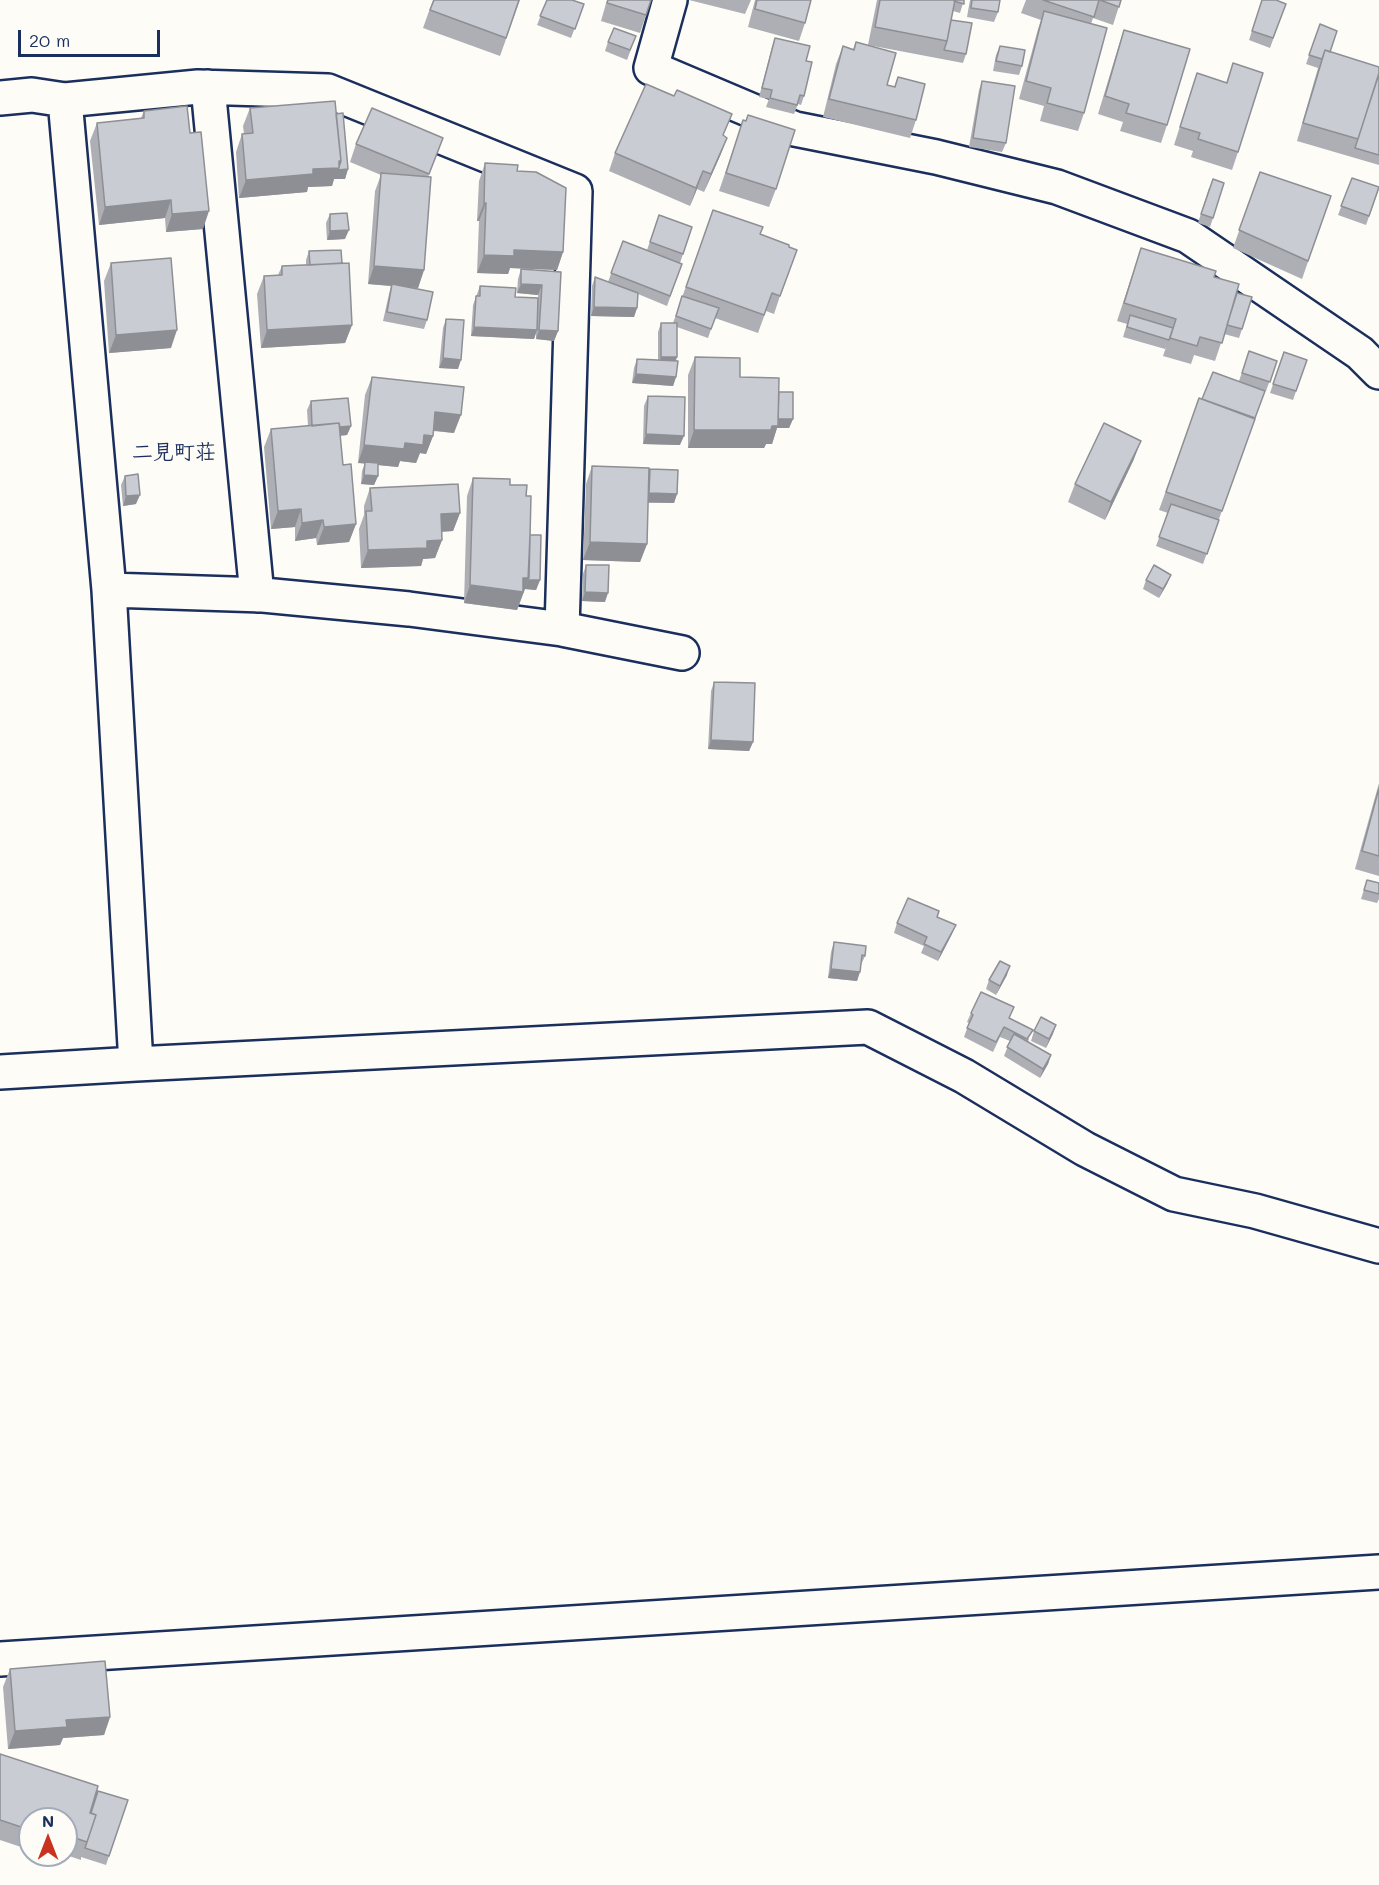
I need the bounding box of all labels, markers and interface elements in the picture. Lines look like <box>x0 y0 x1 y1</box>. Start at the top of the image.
scale bar <box>21 18 164 56</box>
text: 20 m <box>29 28 70 52</box>
district label: 二見町荘 <box>132 440 216 466</box>
north arrow <box>18 1807 78 1867</box>
text: N <box>42 1810 54 1831</box>

